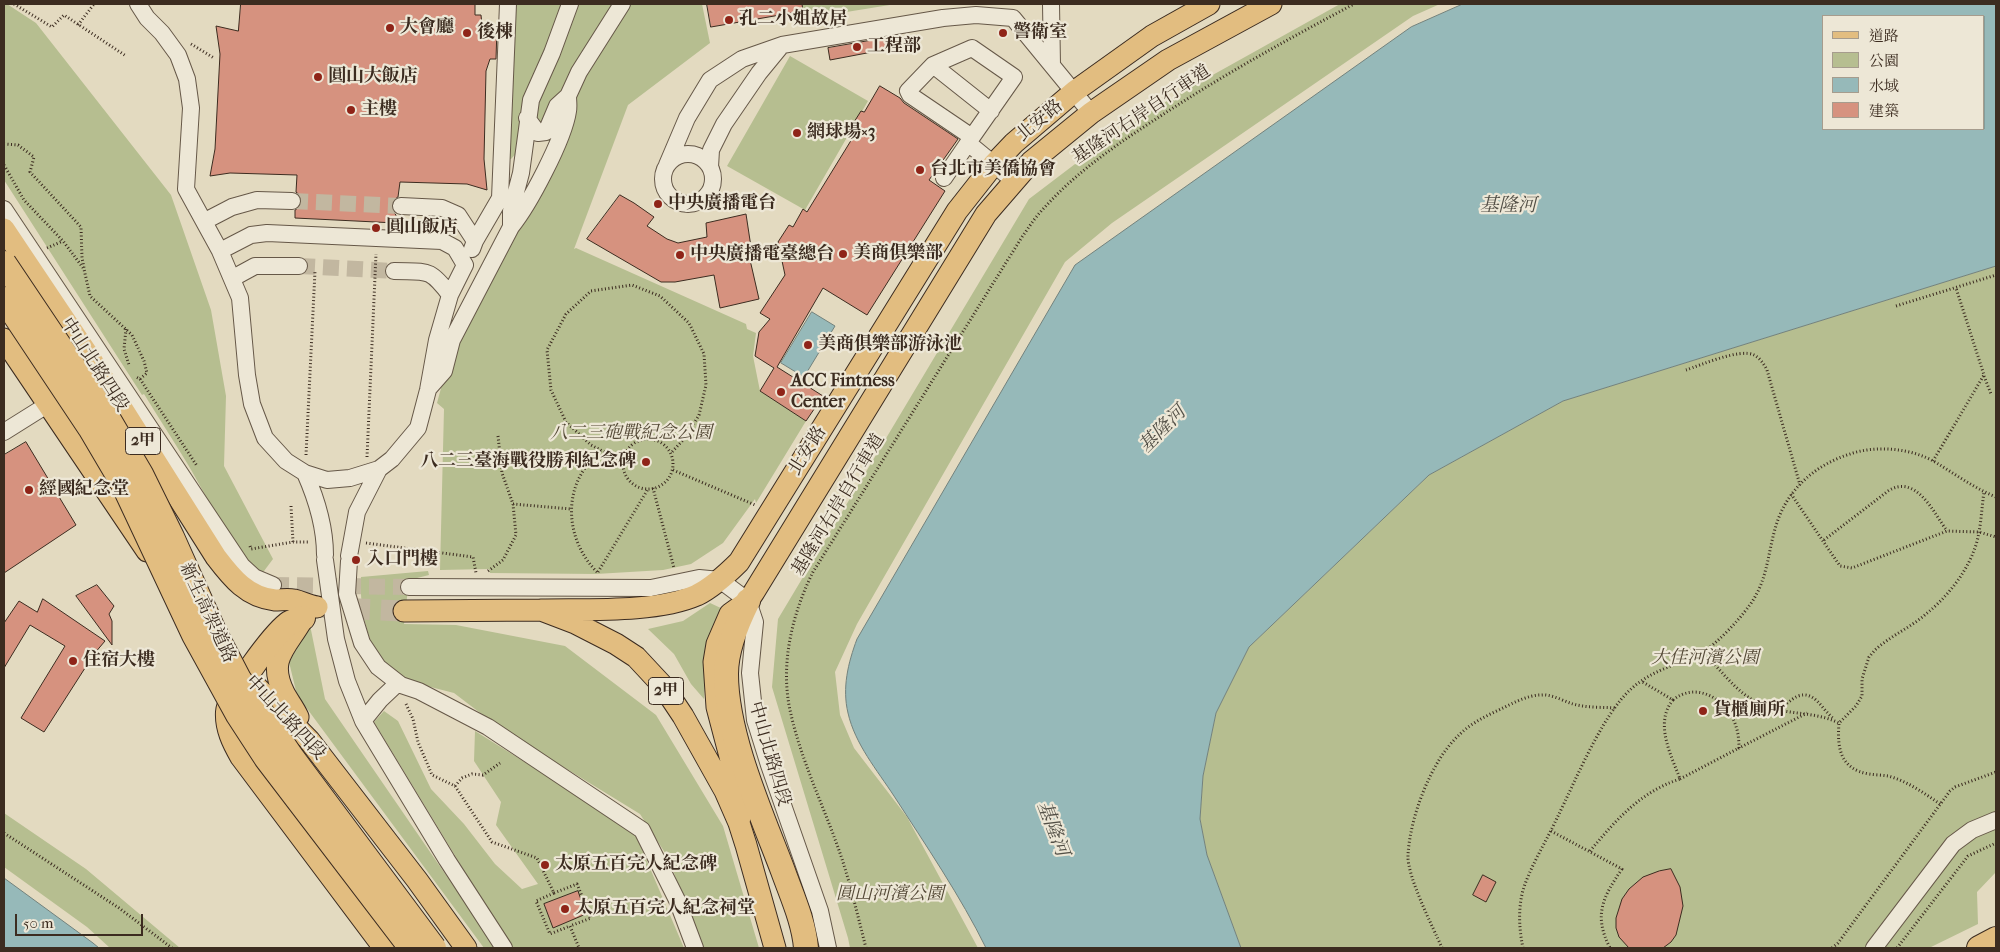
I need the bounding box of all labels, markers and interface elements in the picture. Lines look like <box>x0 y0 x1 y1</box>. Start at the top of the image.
place label: 孔二小姐故居 <box>739 9 847 31</box>
marker: 孔二小姐故居 <box>723 14 735 26</box>
legend <box>1822 15 1985 130</box>
place label: 大會廳 <box>400 17 454 39</box>
marker: 大會廳 <box>384 22 396 34</box>
place label: 後棟 <box>477 22 513 44</box>
place label: 警衛室 <box>1013 22 1067 44</box>
marker: 後棟 <box>461 27 473 39</box>
marker: 警衛室 <box>997 27 1009 39</box>
text: 道路 <box>1869 27 1899 45</box>
place label: 工程部 <box>867 36 921 58</box>
marker: 工程部 <box>851 41 863 53</box>
text: 公園 <box>1869 52 1899 70</box>
street label: 基隆河右岸自行車道 <box>1069 61 1215 169</box>
place label: 圓山大飯店 <box>328 66 418 88</box>
marker: 圓山大飯店 <box>312 71 324 83</box>
text: 水域 <box>1869 77 1899 95</box>
street label: 北安路 <box>1012 95 1068 147</box>
place label: 主樓 <box>361 99 397 121</box>
text: 建築 <box>1869 102 1899 120</box>
marker: 主樓 <box>345 104 357 116</box>
place label: 網球場×3 <box>807 122 875 144</box>
marker: 網球場×3 <box>791 127 803 139</box>
place label: 台北市美僑協會 <box>930 159 1056 181</box>
marker: 台北市美僑協會 <box>914 164 926 176</box>
place label: 中央廣播電台 <box>668 193 776 215</box>
water label: 基隆河 <box>1480 195 1536 217</box>
marker: 中央廣播電台 <box>652 198 664 210</box>
place label: 圓山飯店 <box>386 217 458 239</box>
marker: 圓山飯店 <box>370 222 382 234</box>
place label: 美商俱樂部 <box>853 243 943 265</box>
place label: 中央廣播電臺總台 <box>690 244 834 266</box>
marker: 美商俱樂部 <box>837 248 849 260</box>
marker: 中央廣播電臺總台 <box>674 249 686 261</box>
street label: 中山北路四段 <box>56 314 132 416</box>
place label: 美商俱樂部游泳池 <box>818 334 962 356</box>
marker: 美商俱樂部游泳池 <box>802 339 814 351</box>
place label: ACC Fintness Center <box>791 371 895 414</box>
marker: ACC Fintness Center <box>775 386 787 398</box>
water label: 基隆河 <box>1135 402 1191 458</box>
street label: 北安路 <box>785 422 831 480</box>
park label: 八二三砲戰紀念公園 <box>550 423 712 445</box>
road number: 2甲 <box>126 428 160 454</box>
street label: 基隆河右岸自行車道 <box>788 430 890 580</box>
place label: 八二三臺海戰役勝利紀念碑 <box>420 451 636 473</box>
marker: 八二三臺海戰役勝利紀念碑 <box>640 456 652 468</box>
place label: 經國紀念堂 <box>39 479 129 501</box>
marker: 經國紀念堂 <box>23 484 35 496</box>
place label: 入口門樓 <box>366 549 438 571</box>
marker: 入口門樓 <box>350 554 362 566</box>
street label: 新生高架道路 <box>174 559 240 667</box>
park label: 大佳河濱公園 <box>1651 648 1759 670</box>
place label: 住宿大樓 <box>83 650 155 672</box>
marker: 住宿大樓 <box>67 655 79 667</box>
street label: 中山北路四段 <box>240 671 330 765</box>
road number: 2甲 <box>648 678 684 704</box>
street label: 中山北路四段 <box>744 699 794 809</box>
place label: 貨櫃廁所 <box>1713 700 1785 722</box>
marker: 貨櫃廁所 <box>1697 705 1709 717</box>
water label: 基隆河 <box>1031 798 1073 860</box>
place label: 太原五百完人紀念碑 <box>555 854 717 876</box>
marker: 太原五百完人紀念碑 <box>539 859 551 871</box>
park label: 圓山河濱公園 <box>836 884 944 906</box>
place label: 太原五百完人紀念祠堂 <box>575 898 755 920</box>
marker: 太原五百完人紀念祠堂 <box>559 903 571 915</box>
scale bar <box>18 904 145 936</box>
text: 50 m <box>23 914 53 932</box>

